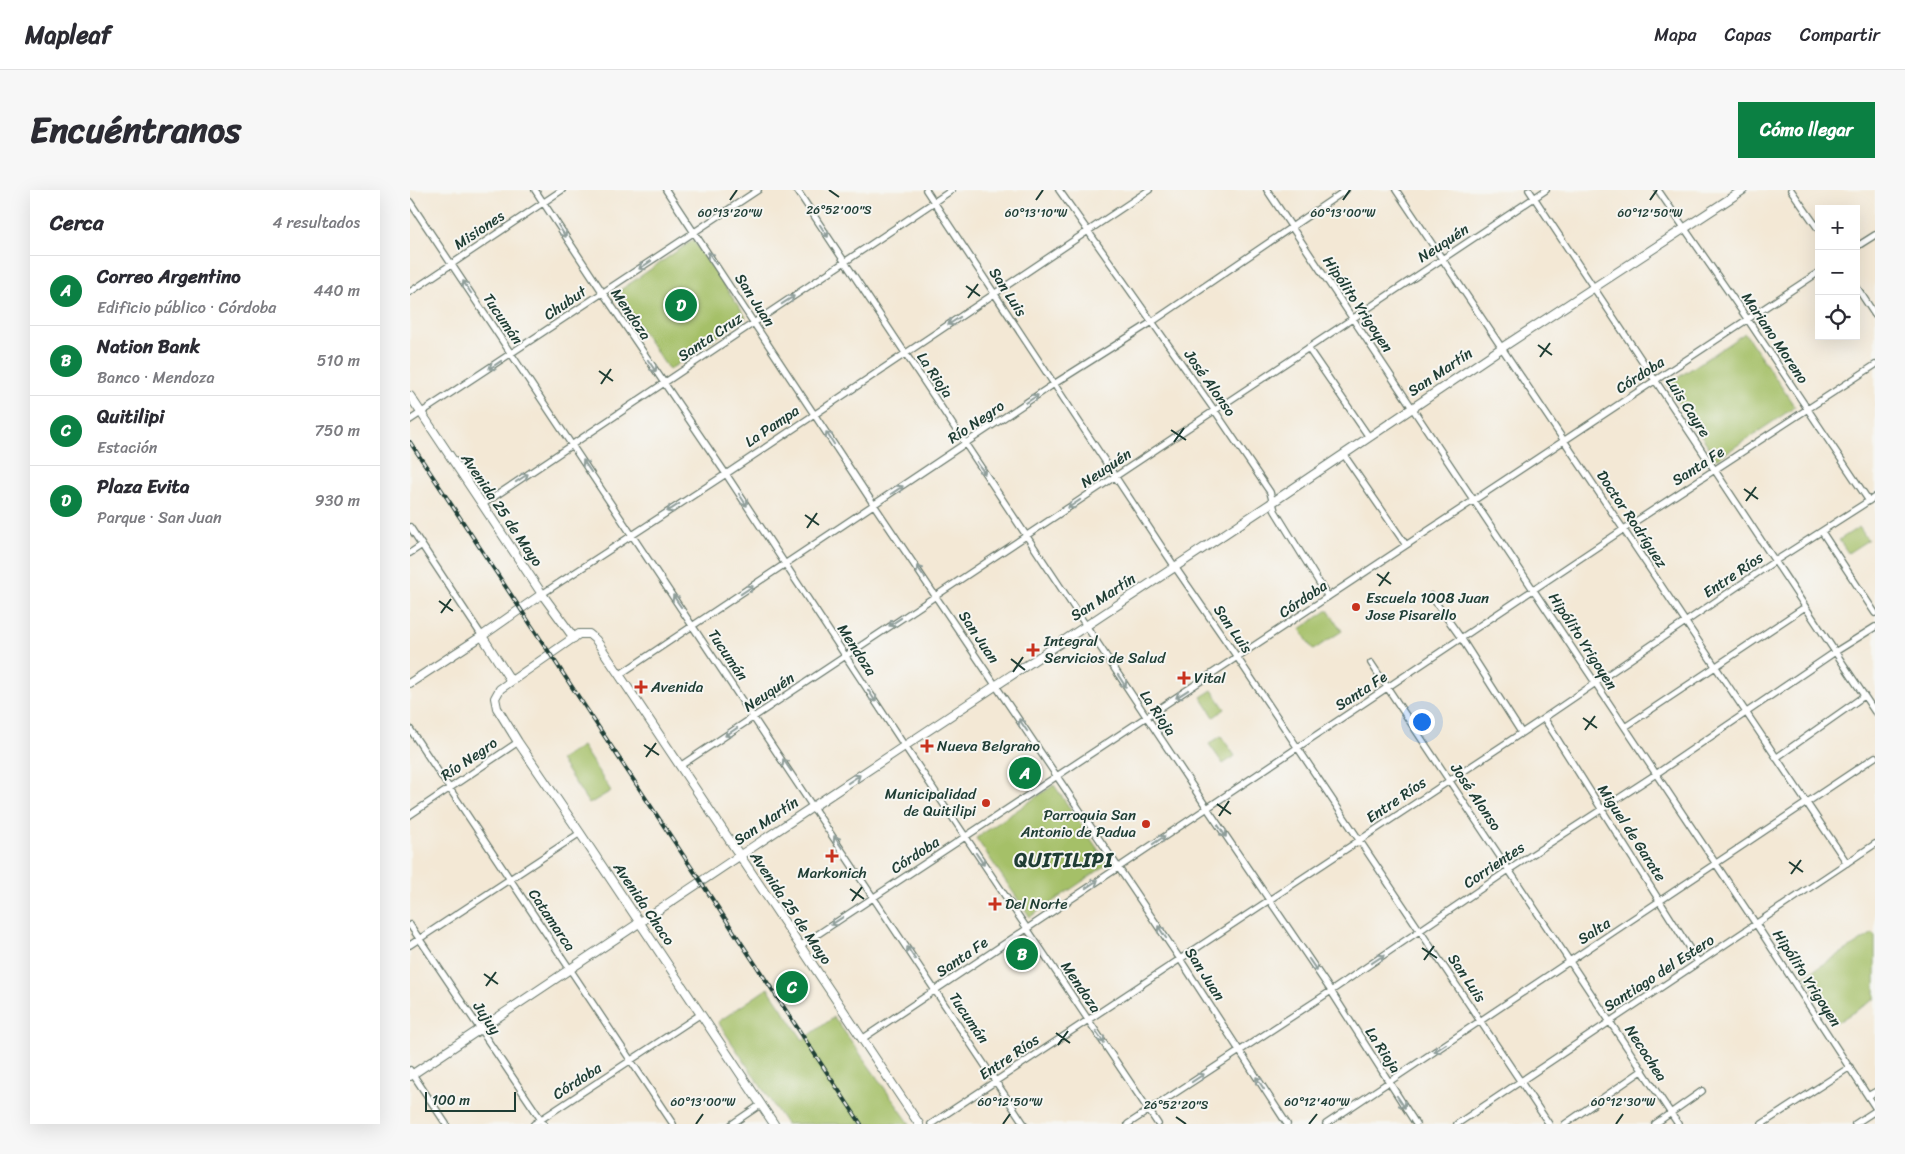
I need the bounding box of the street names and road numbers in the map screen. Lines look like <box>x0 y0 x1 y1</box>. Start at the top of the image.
street label: Misiones <box>448 203 511 257</box>
street label: Neuquén <box>1412 216 1474 270</box>
street label: Hipólito Yrigoyen <box>1316 250 1400 358</box>
street label: San Luis <box>982 262 1034 322</box>
street label: San Juan <box>728 268 782 332</box>
street label: Chubut <box>538 278 593 327</box>
street label: Mendoza <box>604 283 658 346</box>
street label: Mariano Moreno <box>1735 287 1816 390</box>
street label: Tucumán <box>476 288 530 350</box>
street label: Santa Cruz <box>672 305 749 368</box>
street label: San Martín <box>1402 341 1478 403</box>
street label: José Alonso <box>1177 343 1243 423</box>
street label: La Rioja <box>910 346 960 404</box>
street label: Córdoba <box>1610 349 1670 401</box>
street label: Luis Cayre <box>1658 371 1718 443</box>
street label: Río Negro <box>942 393 1010 451</box>
street label: La Pampa <box>739 398 805 454</box>
street label: Santa Fe <box>1666 439 1730 493</box>
street label: Neuquén <box>1075 441 1137 495</box>
street label: Avenida 25 de Mayo <box>454 447 550 573</box>
street label: Doctor Rodríguez <box>1589 465 1675 574</box>
street label: Entre Ríos <box>1697 545 1769 605</box>
street label: San Martín <box>1065 566 1141 628</box>
street label: Córdoba <box>1273 573 1333 625</box>
street label: Hipólito Yrigoyen <box>1542 587 1624 695</box>
street label: San Luis <box>1207 599 1259 659</box>
street label: San Juan <box>952 605 1006 669</box>
street label: Mendoza <box>830 619 884 682</box>
street label: Tucumán <box>701 624 755 686</box>
street label: Santa Fe <box>1329 664 1393 718</box>
street label: Neuquén <box>738 665 800 719</box>
street label: La Rioja <box>1133 684 1183 742</box>
street label: Río Negro <box>435 730 503 788</box>
street label: José Alonso <box>1443 757 1509 837</box>
street label: Entre Ríos <box>1360 770 1432 830</box>
street label: Miguel de Garate <box>1591 779 1673 887</box>
street label: San Martín <box>728 790 804 852</box>
street label: Córdoba <box>885 829 945 881</box>
street label: Corrientes <box>1458 835 1530 895</box>
street label: Avenida 25 de Mayo <box>743 845 839 971</box>
street label: Avenida Chaco <box>606 856 682 951</box>
street label: Catamarca <box>521 883 583 957</box>
street label: Salta <box>1572 910 1616 952</box>
street label: Hipólito Yrigoyen <box>1766 924 1848 1032</box>
street label: Santiago del Estero <box>1598 927 1720 1019</box>
street label: Santa Fe <box>931 930 993 984</box>
street label: San Juan <box>1178 942 1232 1006</box>
street label: San Luis <box>1441 948 1493 1008</box>
street label: Mendoza <box>1054 956 1108 1019</box>
street label: Tucumán <box>942 987 996 1049</box>
street label: Jujuy <box>466 995 508 1040</box>
street label: Necochea <box>1618 1019 1674 1087</box>
street label: La Rioja <box>1358 1021 1408 1079</box>
street label: Entre Ríos <box>973 1027 1045 1087</box>
street label: Córdoba <box>547 1055 607 1107</box>

